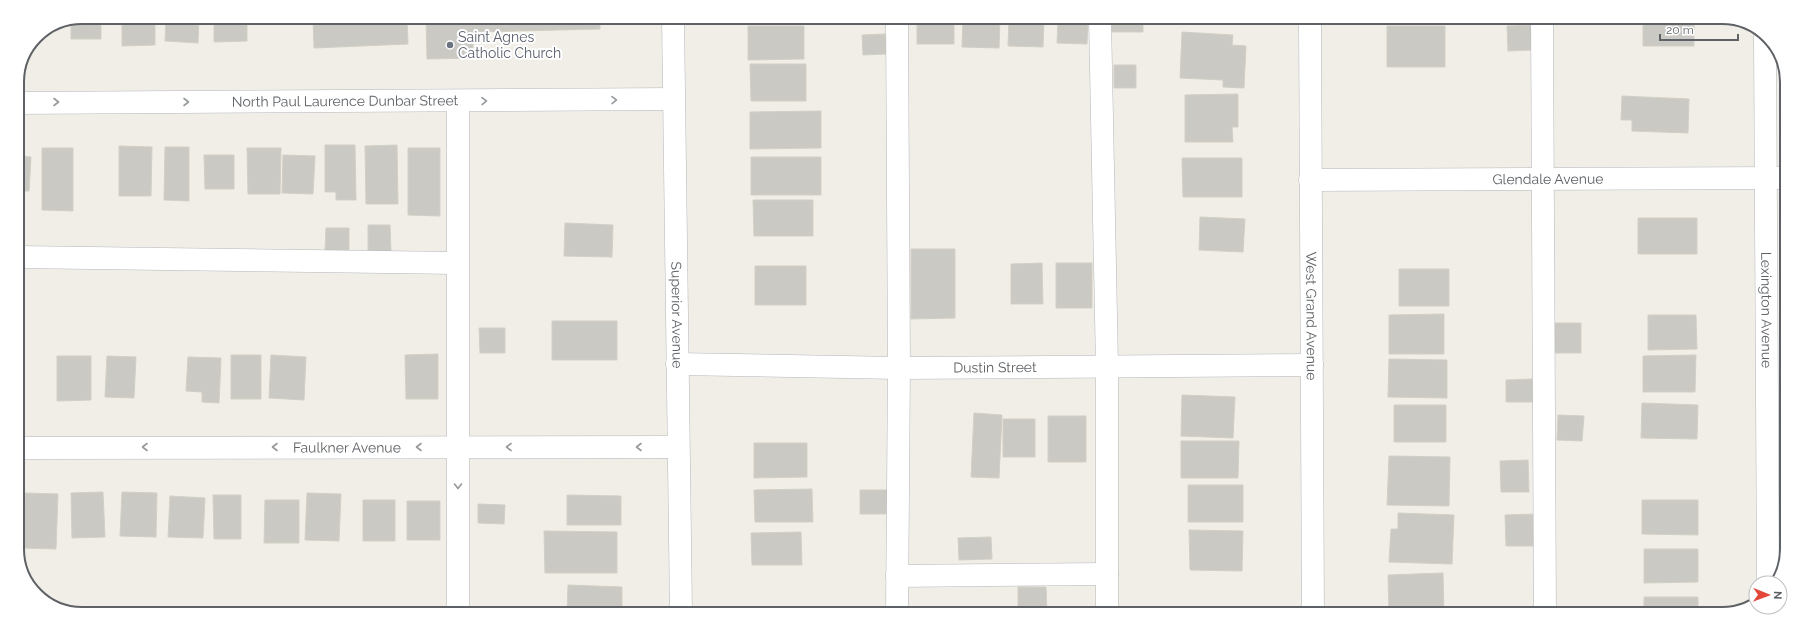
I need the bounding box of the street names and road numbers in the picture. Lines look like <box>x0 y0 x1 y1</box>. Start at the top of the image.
street label: North Paul Laurence Dunbar Street <box>232 92 459 110</box>
street label: Glendale Avenue <box>1492 171 1603 187</box>
street label: West Grand Avenue <box>1303 252 1320 380</box>
street label: Lexington Avenue <box>1758 252 1775 368</box>
street label: Superior Avenue <box>668 261 686 369</box>
street label: Dustin Street <box>953 359 1037 376</box>
street label: Faulkner Avenue <box>293 439 401 456</box>

